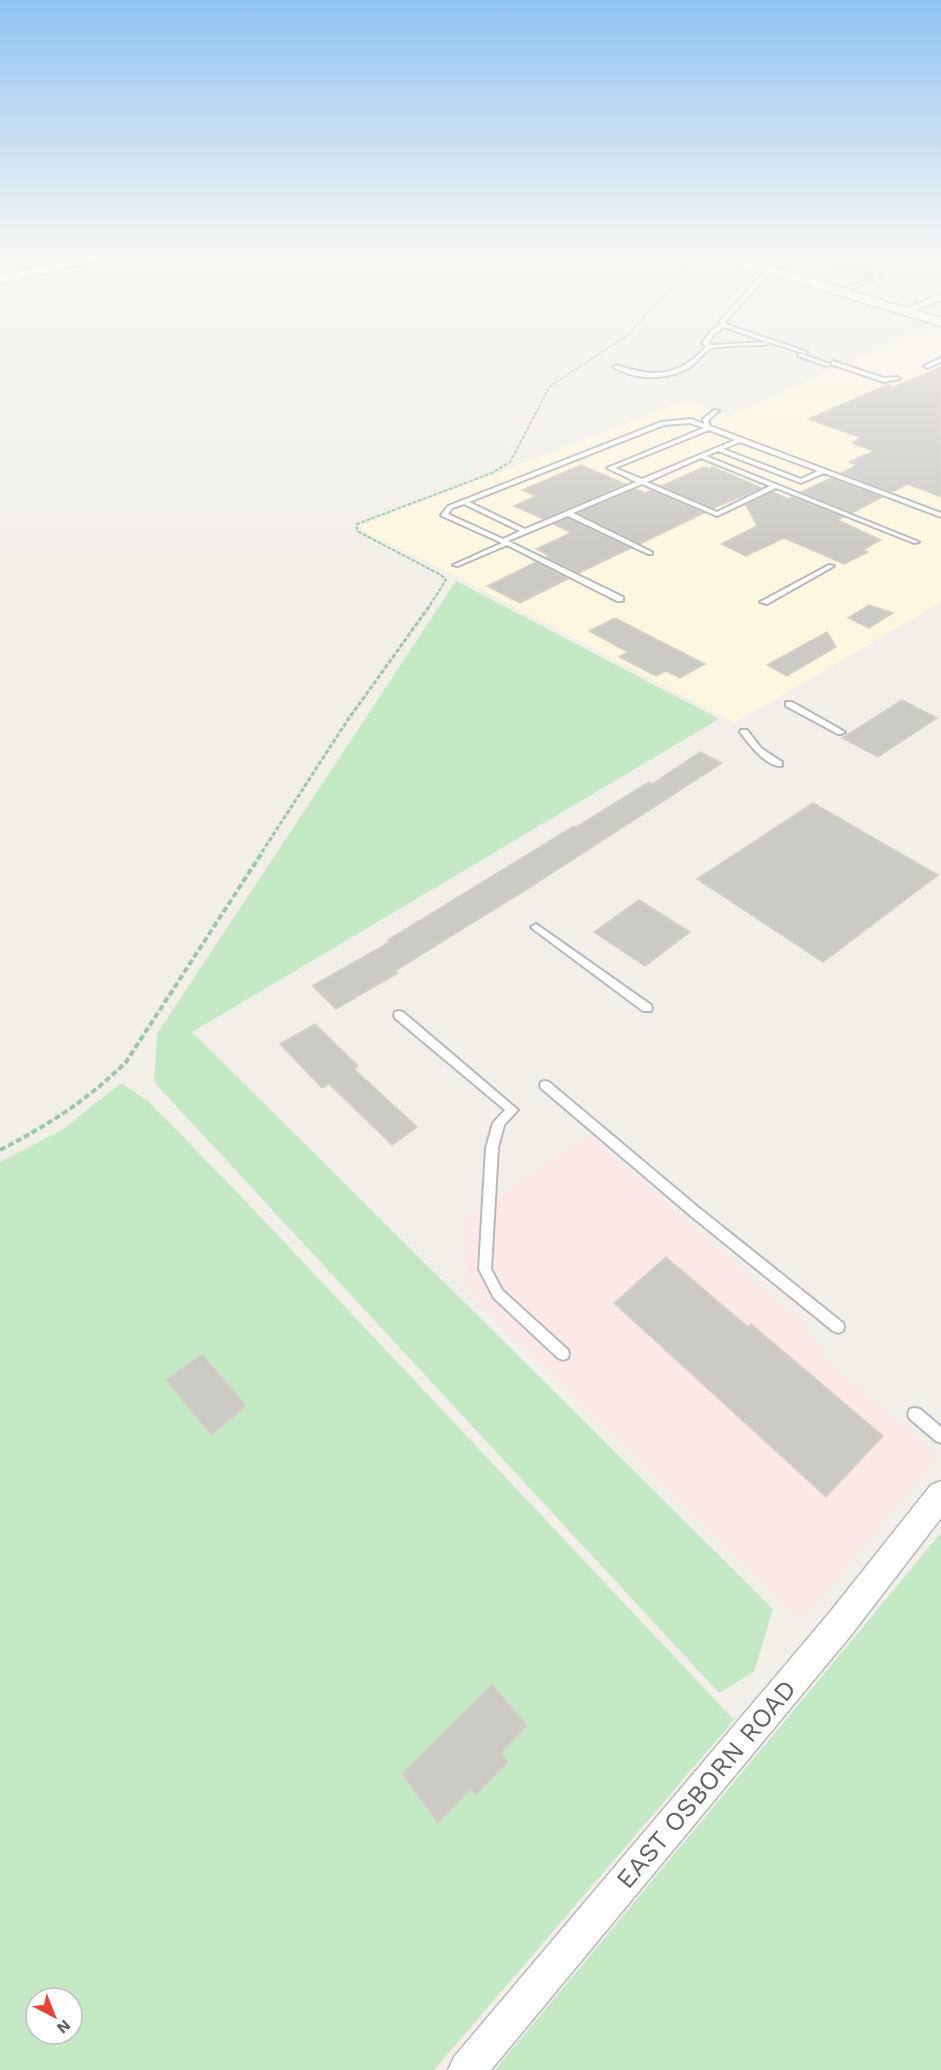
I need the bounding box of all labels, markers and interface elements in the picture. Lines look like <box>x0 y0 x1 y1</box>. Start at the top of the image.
street label: EAST OSBORN ROAD <box>610 1674 802 1894</box>
north arrow <box>24 1986 84 2046</box>
text: N <box>53 2016 74 2038</box>

